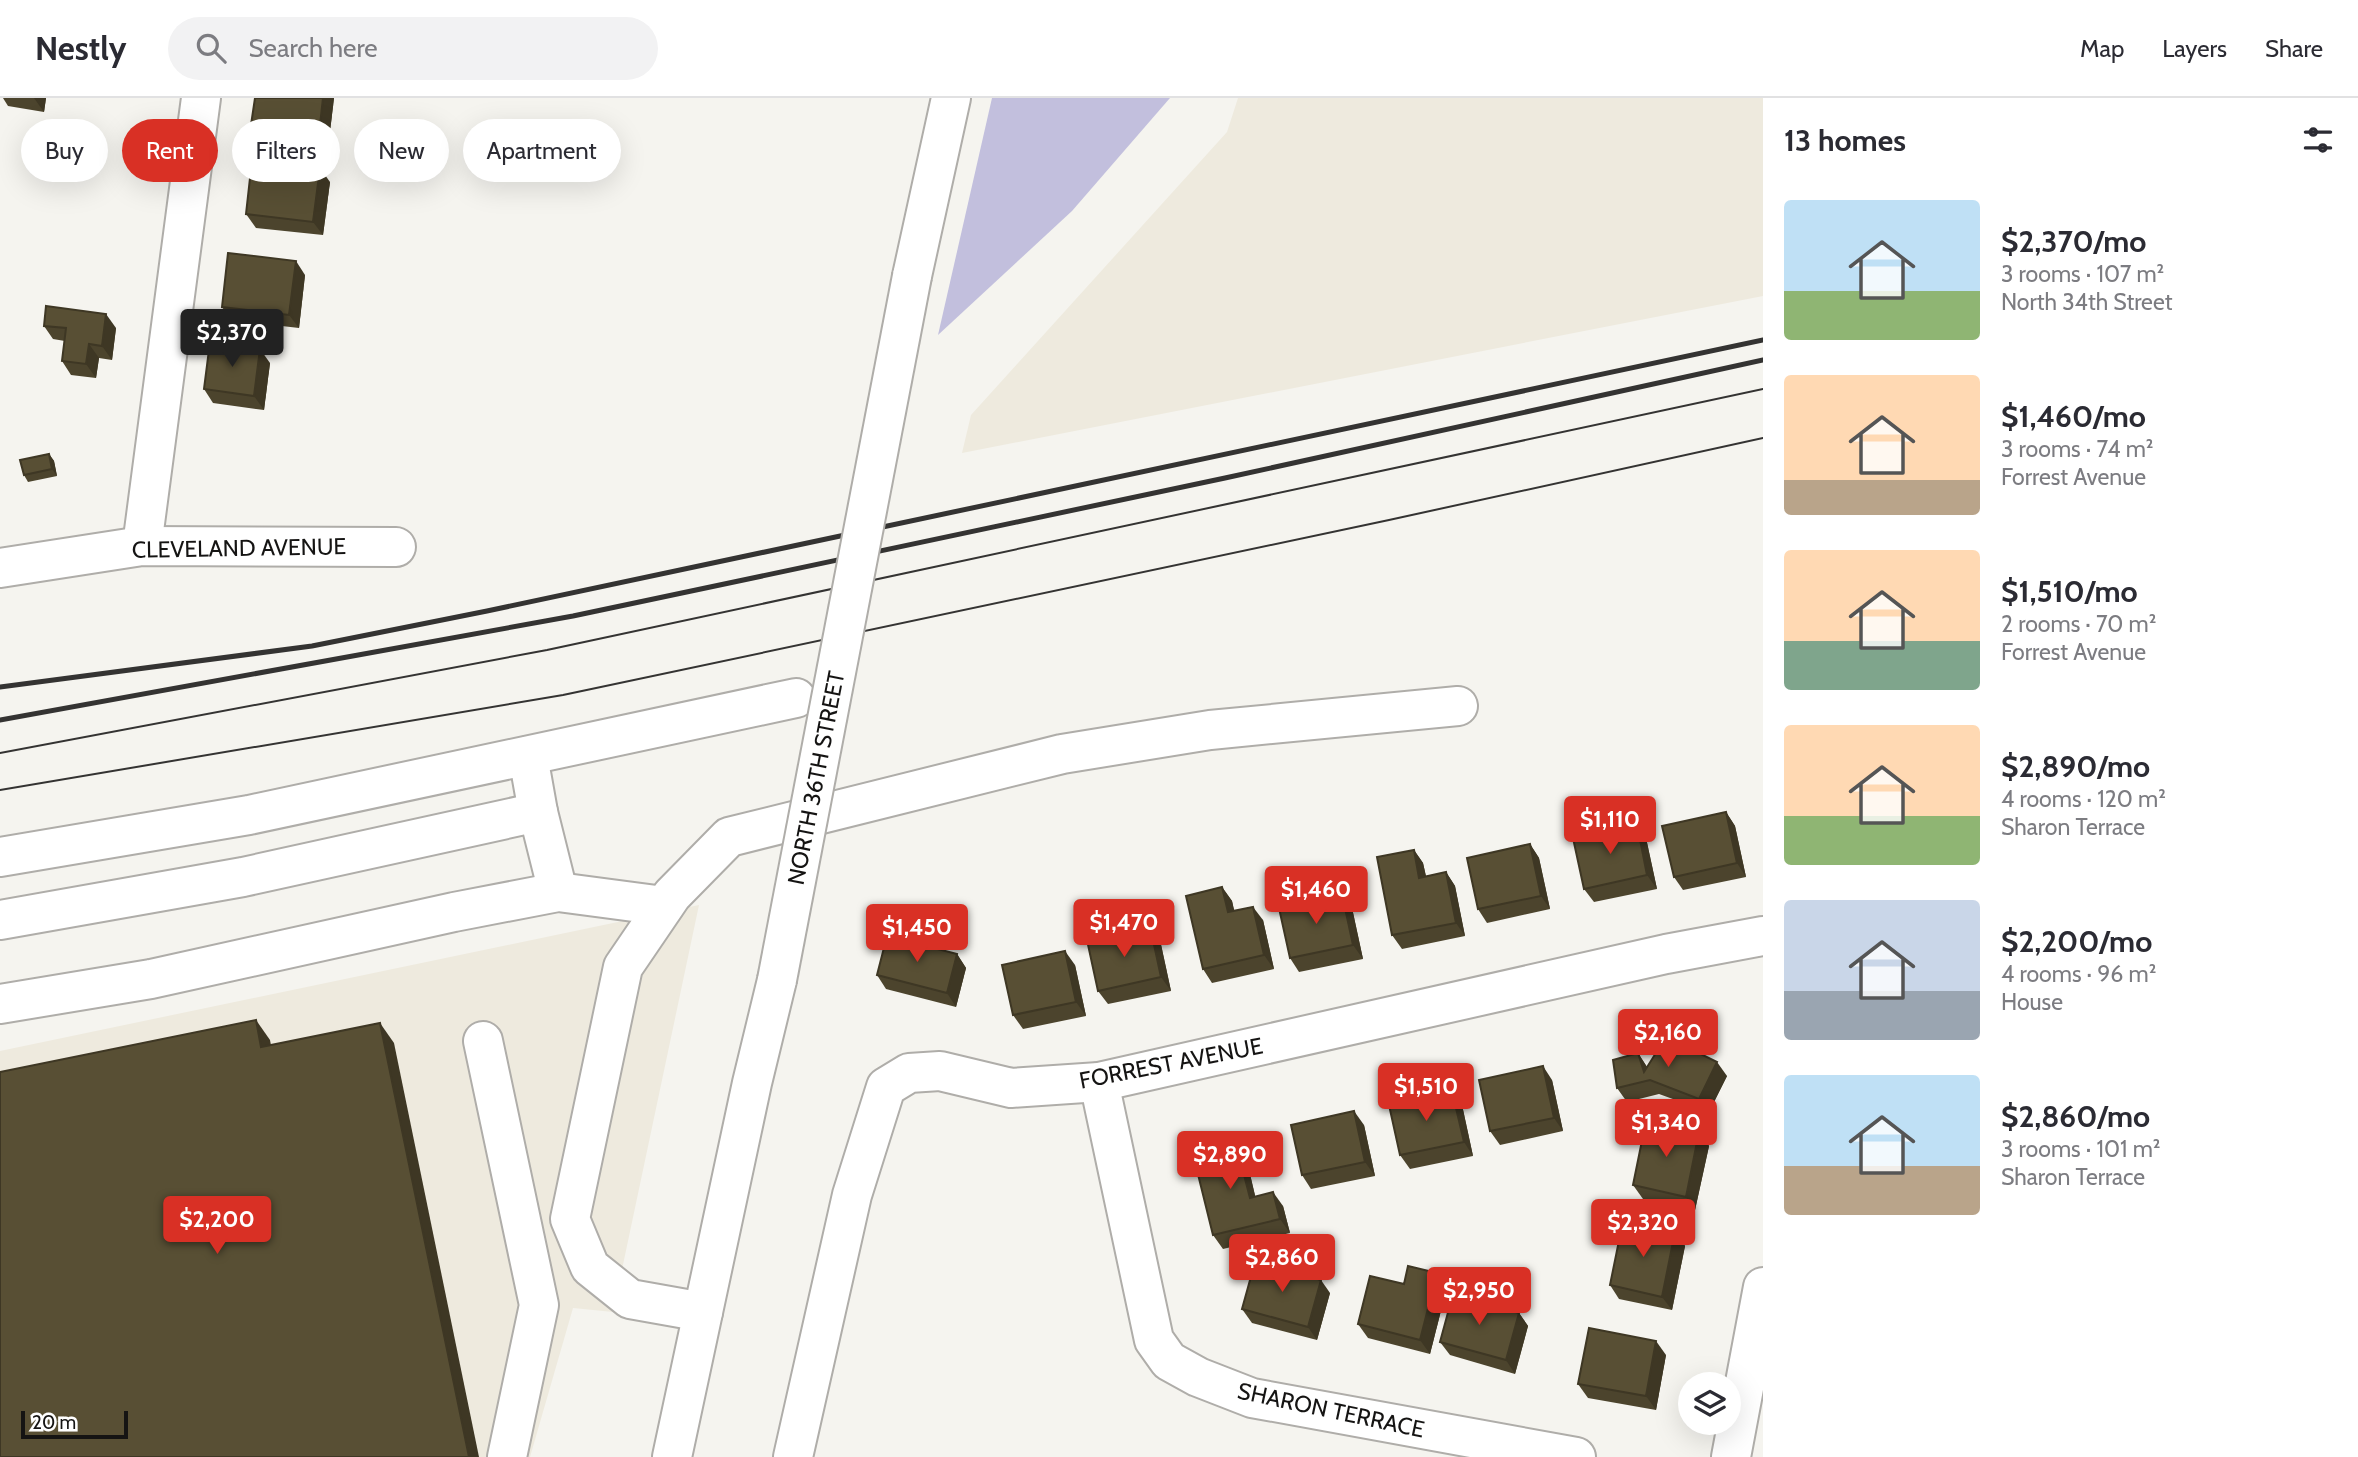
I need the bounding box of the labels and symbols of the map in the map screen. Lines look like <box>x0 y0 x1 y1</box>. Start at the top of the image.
pin: $2,370 <box>175 310 289 369</box>
street label: CLEVELAND AVENUE <box>132 532 346 564</box>
street label: NORTH 36TH STREET <box>782 669 850 887</box>
pin: $1,110 <box>1553 796 1667 856</box>
pin: $1,460 <box>1259 866 1373 926</box>
pin: $1,470 <box>1067 900 1181 959</box>
pin: $1,450 <box>860 904 974 964</box>
pin: $2,160 <box>1611 1010 1725 1069</box>
street label: FORREST AVENUE <box>1077 1031 1265 1095</box>
pin: $1,510 <box>1369 1063 1483 1123</box>
pin: $1,340 <box>1609 1100 1723 1159</box>
pin: $2,890 <box>1173 1132 1287 1191</box>
pin: $2,200 <box>160 1196 274 1256</box>
pin: $2,320 <box>1586 1200 1700 1259</box>
pin: $2,860 <box>1225 1234 1339 1294</box>
pin: $2,950 <box>1422 1268 1536 1327</box>
street label: SHARON TERRACE <box>1235 1377 1427 1443</box>
scale bar <box>21 1408 128 1440</box>

